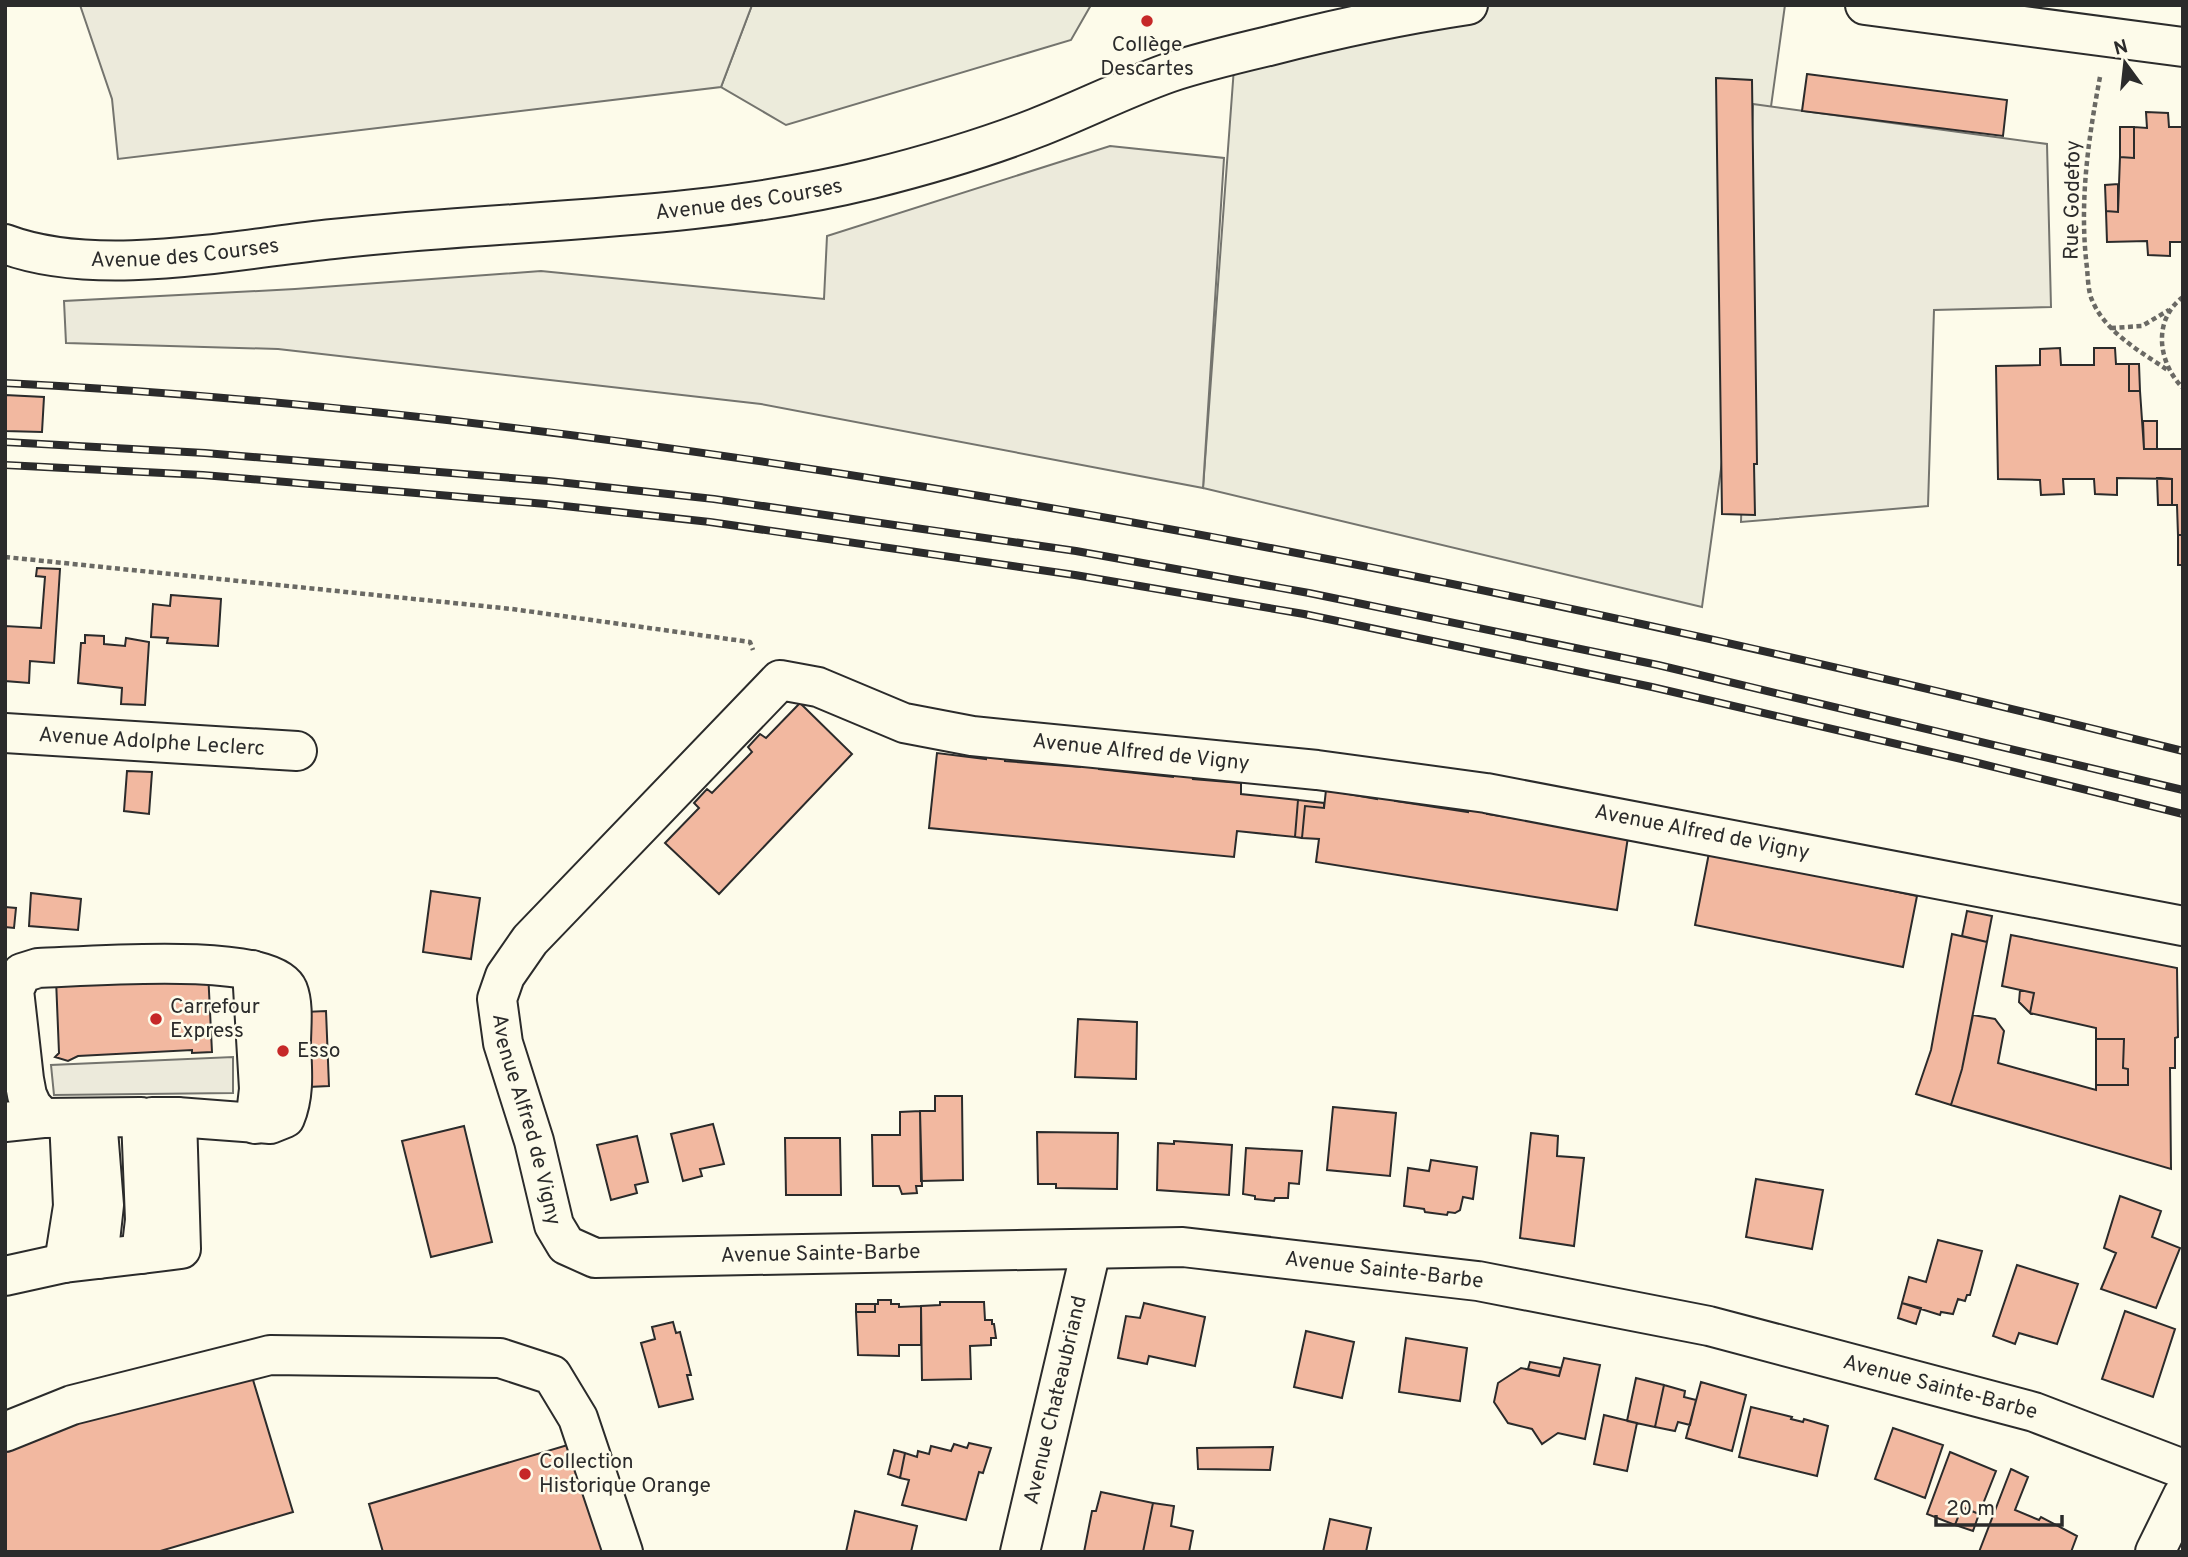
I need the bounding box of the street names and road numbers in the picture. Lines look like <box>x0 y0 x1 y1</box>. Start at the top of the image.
street label: Rue Godefoy <box>2058 140 2088 260</box>
street label: Avenue des Courses <box>654 172 845 227</box>
street label: Avenue des Courses <box>90 232 281 274</box>
street label: Avenue Adolphe Leclerc <box>38 722 266 762</box>
street label: Avenue Alfred de Vigny <box>1031 728 1251 778</box>
street label: Avenue Alfred de Vigny <box>1592 799 1812 867</box>
street label: Avenue Alfred de Vigny <box>486 1012 567 1228</box>
street label: Avenue Sainte-Barbe <box>720 1238 921 1269</box>
street label: Avenue Sainte-Barbe <box>1283 1245 1485 1295</box>
street label: Avenue Chateaubriand <box>1018 1293 1093 1507</box>
street label: Avenue Sainte-Barbe <box>1840 1349 2040 1426</box>

